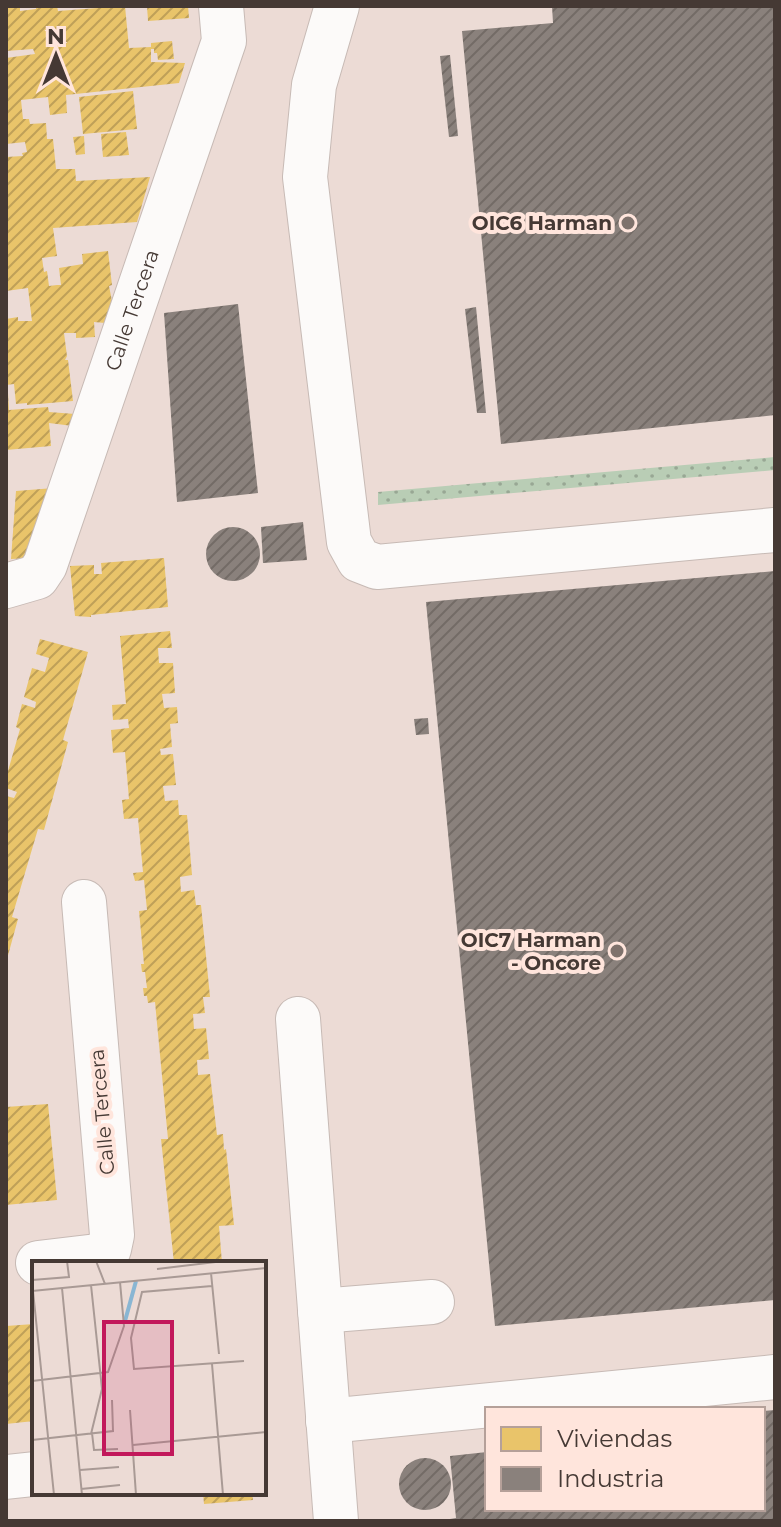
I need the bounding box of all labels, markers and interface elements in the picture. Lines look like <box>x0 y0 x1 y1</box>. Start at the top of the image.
north arrow <box>16 16 96 96</box>
text: N <box>47 23 65 50</box>
place label: OIC6 Harman <box>472 211 612 235</box>
marker: OIC6 Harman <box>619 214 637 232</box>
street label: Calle Tercera <box>100 246 164 374</box>
place label: OIC7 Harman - Oncore <box>461 928 601 975</box>
marker: OIC7 Harman - Oncore <box>608 942 626 960</box>
street label: Calle Tercera <box>85 1048 119 1176</box>
inset map <box>32 1261 266 1495</box>
legend <box>485 1407 765 1511</box>
text: Viviendas <box>557 1424 672 1453</box>
text: Industria <box>557 1464 664 1493</box>

